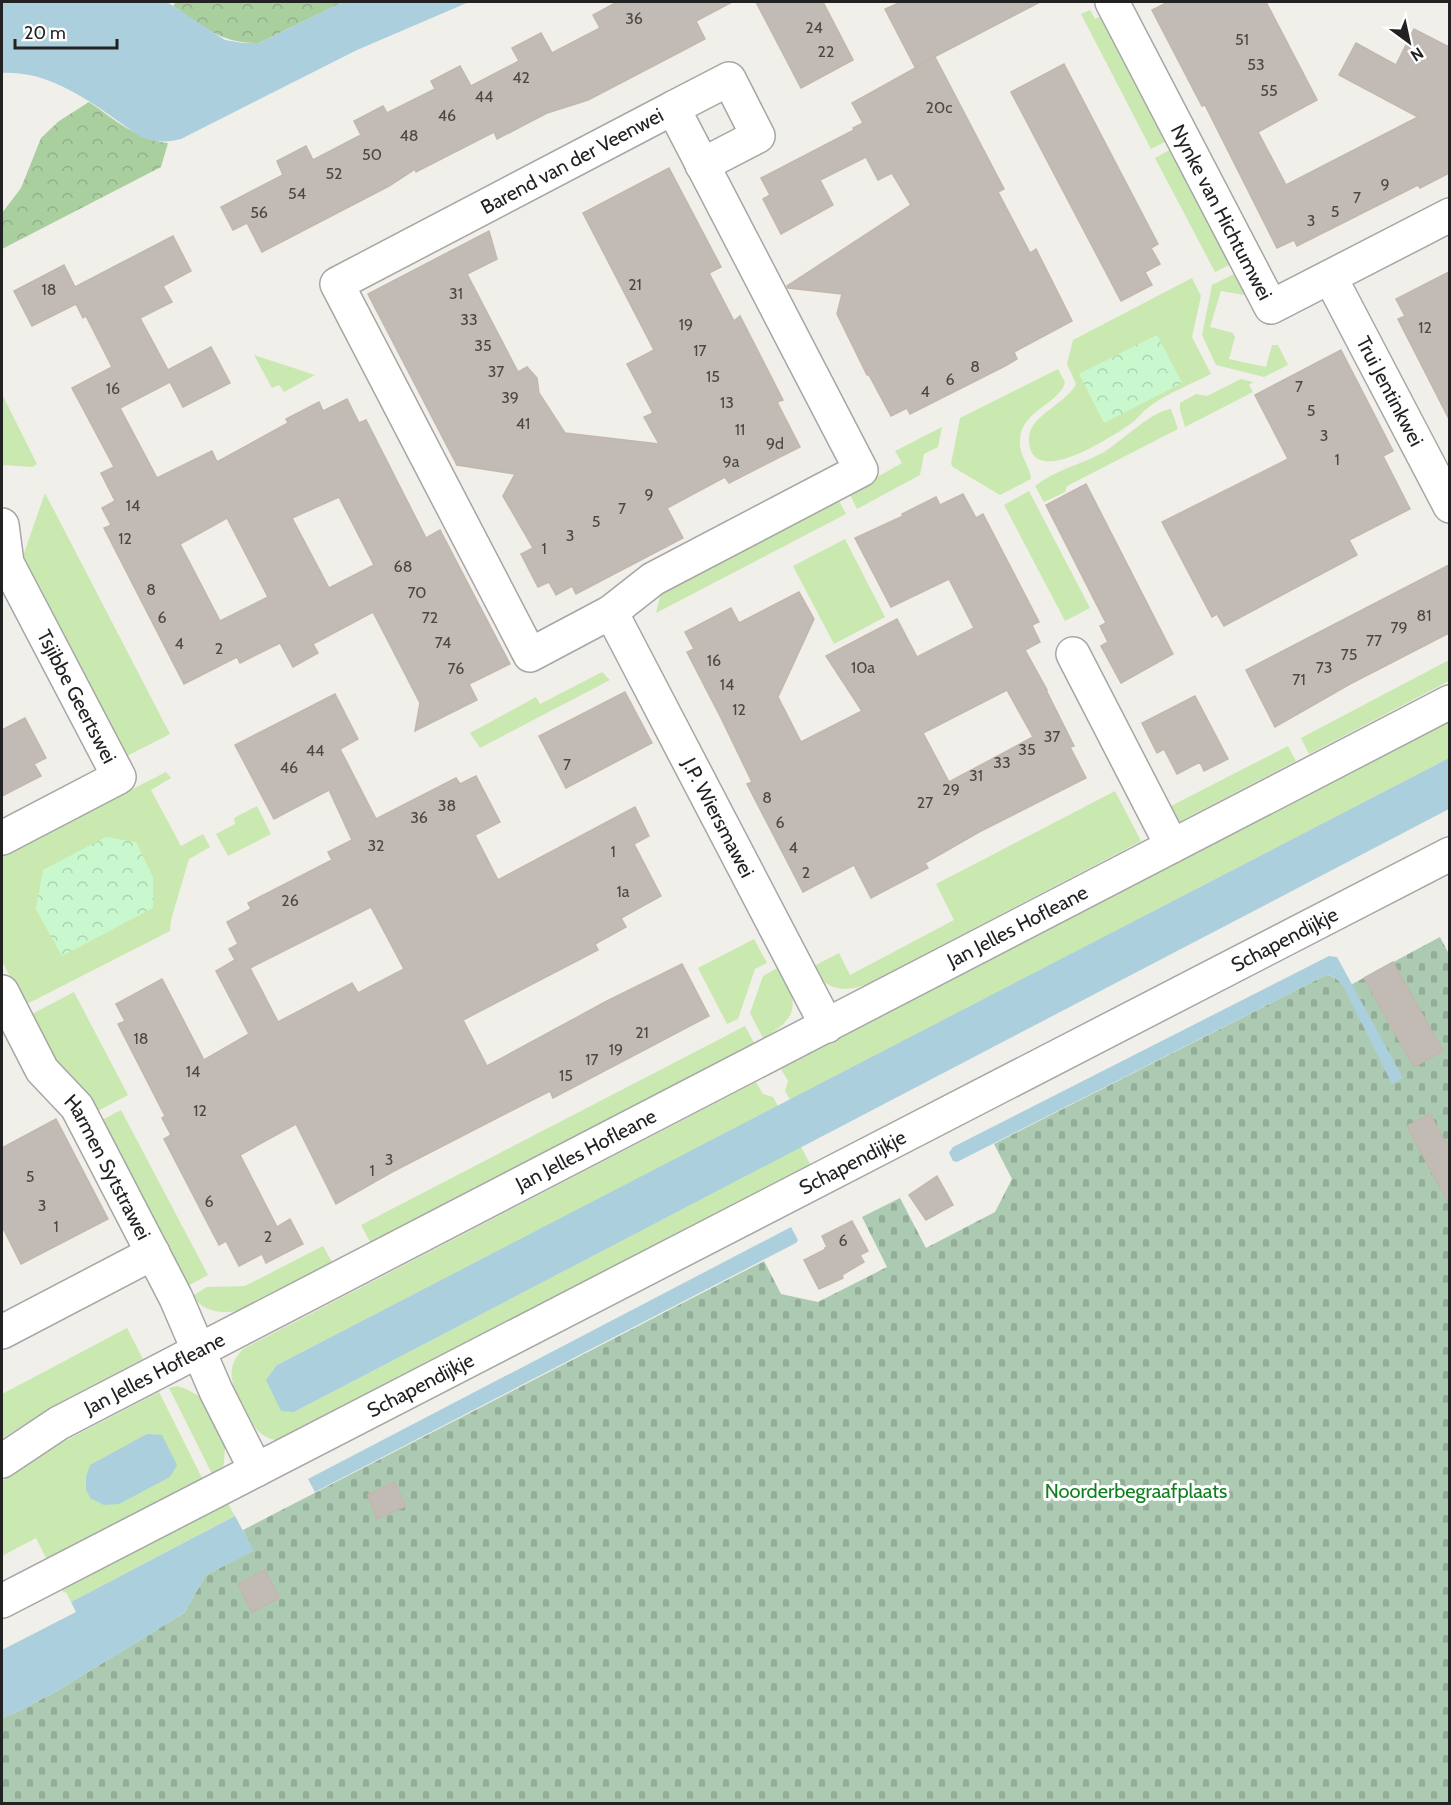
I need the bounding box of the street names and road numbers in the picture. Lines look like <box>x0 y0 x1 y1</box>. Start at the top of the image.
street label: Barend van der Veenwei <box>477 103 667 219</box>
street label: Nynke van Hichtumwei <box>1166 120 1277 304</box>
street label: Trui Jentinkwei <box>1351 332 1429 450</box>
street label: Tsjibbe Geertswei <box>32 626 122 767</box>
street label: J.P. Wiersmawei <box>677 753 759 882</box>
street label: Jan Jelles Hofleane <box>942 880 1092 973</box>
street label: Schapendijkje <box>1227 902 1342 977</box>
street label: Harmen Sytstrawei <box>59 1089 156 1244</box>
street label: Jan Jelles Hofleane <box>511 1104 660 1197</box>
street label: Schapendijkje <box>795 1125 910 1200</box>
street label: Jan Jelles Hofleane <box>79 1327 229 1420</box>
street label: Schapendijkje <box>363 1348 478 1423</box>

